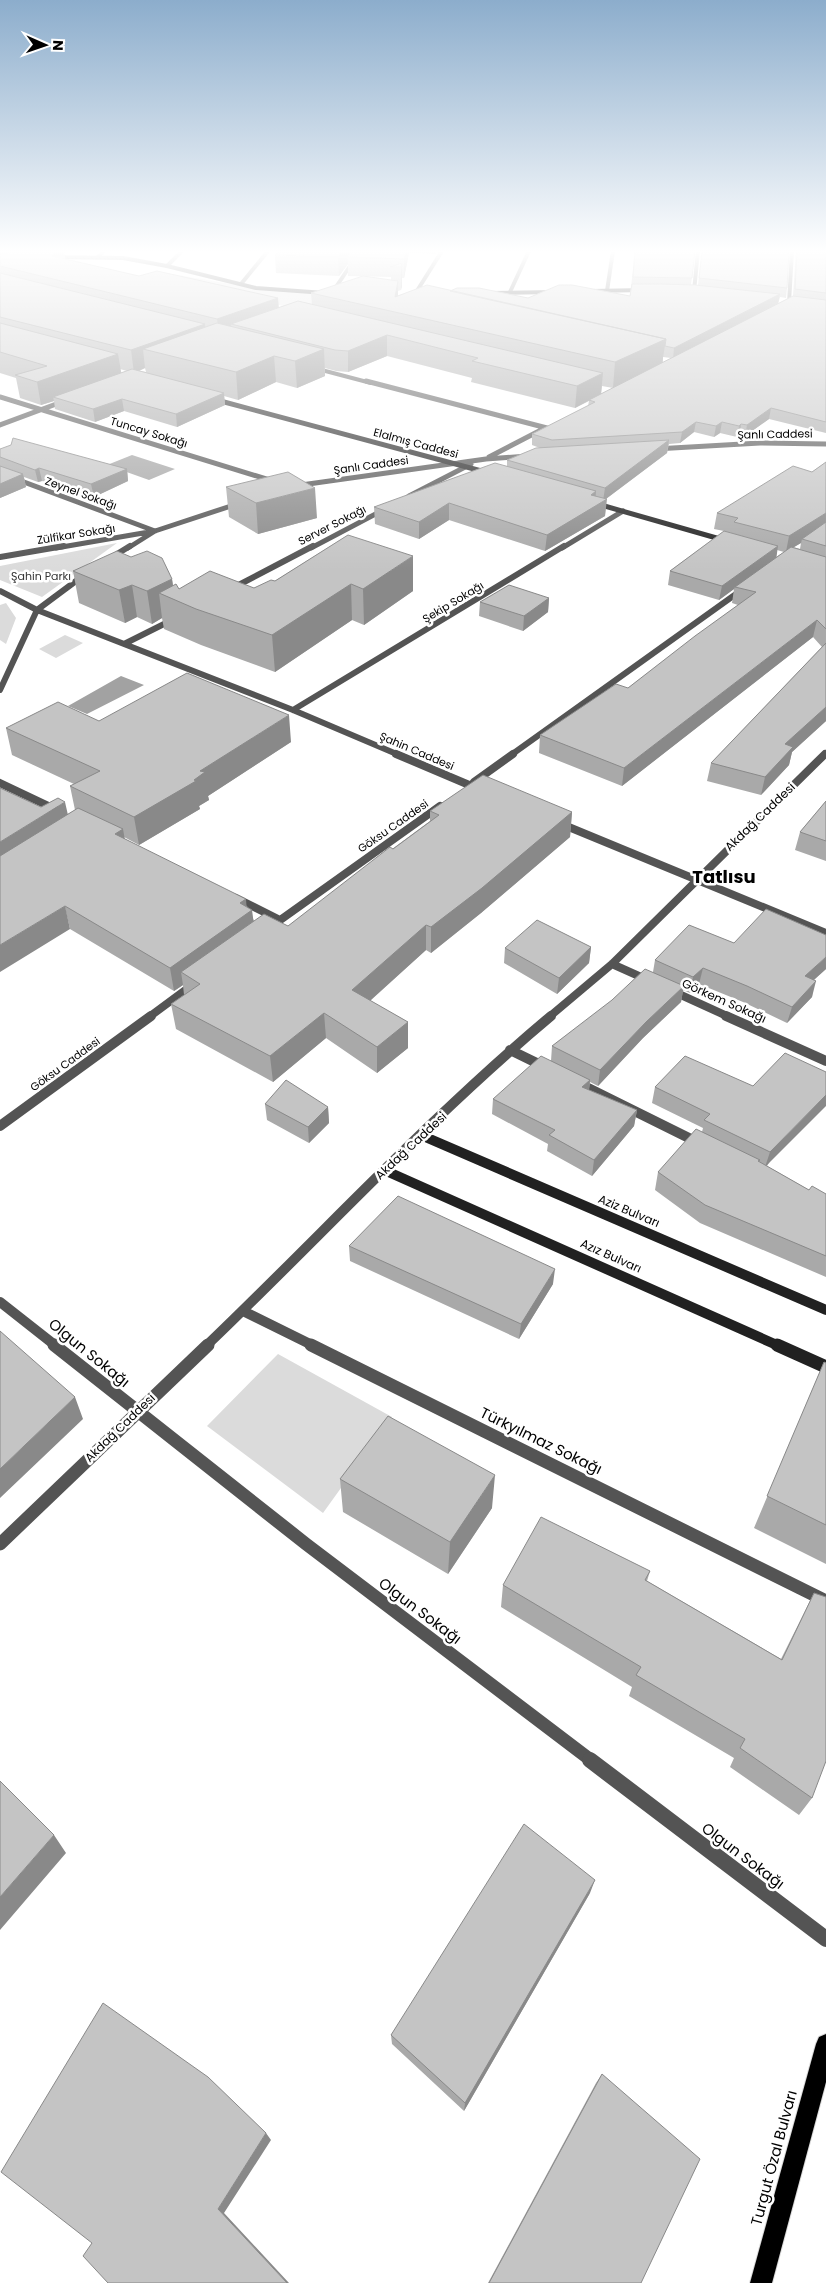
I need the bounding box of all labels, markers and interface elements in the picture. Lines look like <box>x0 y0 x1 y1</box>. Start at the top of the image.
north arrow <box>20 20 70 70</box>
text: N <box>48 40 68 51</box>
street label: Tuncay Sokağı <box>108 413 190 451</box>
street label: Elalmış Caddesi <box>372 424 461 462</box>
street label: Şanlı Caddesi <box>737 425 813 443</box>
street label: Şanlı Caddesi <box>333 452 410 478</box>
street label: Zeynel Sokağı <box>43 473 119 513</box>
street label: Server Sokağı <box>295 501 369 549</box>
street label: Zülfikar Sokağı <box>36 520 116 548</box>
park label: Şahin Parkı <box>11 568 71 584</box>
street label: Şekip Sokağı <box>419 577 487 627</box>
street label: Şahin Caddesi <box>377 728 457 774</box>
street label: Akdağ Caddesi <box>721 779 799 855</box>
street label: Göksu Caddesi <box>354 795 432 856</box>
district label: Tatlısu <box>692 864 756 889</box>
street label: Görkem Sokağı <box>679 974 769 1027</box>
street label: Göksu Caddesi <box>27 1033 104 1095</box>
street label: Akdağ Caddesi <box>371 1108 450 1183</box>
street label: Aziz Bulvarı <box>596 1190 663 1231</box>
street label: Azız Bulvarı <box>578 1234 645 1277</box>
street label: Olgun Sokağı <box>44 1313 134 1392</box>
street label: Akdağ Caddesi <box>81 1390 159 1466</box>
street label: Türkyılmaz Sokağı <box>477 1402 606 1479</box>
street label: Olgun Sokağı <box>374 1572 466 1649</box>
street label: Olgun Sokağı <box>697 1817 789 1894</box>
street label: Turgut Özal Bulvarı <box>745 2088 802 2228</box>

